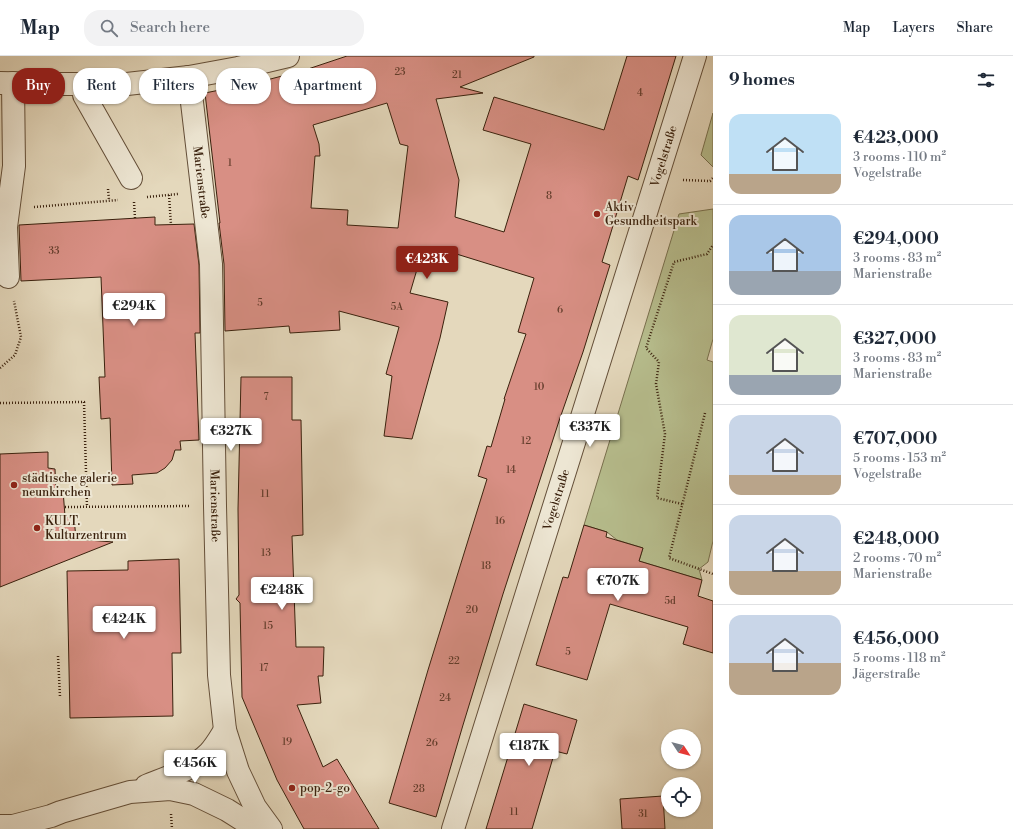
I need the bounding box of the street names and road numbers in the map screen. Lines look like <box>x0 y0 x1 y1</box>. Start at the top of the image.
street label: Vogelstraße <box>647 124 680 190</box>
street label: Marienstraße <box>190 145 213 219</box>
street label: Vogelstraße <box>539 467 573 533</box>
street label: Marienstraße <box>207 469 223 542</box>

